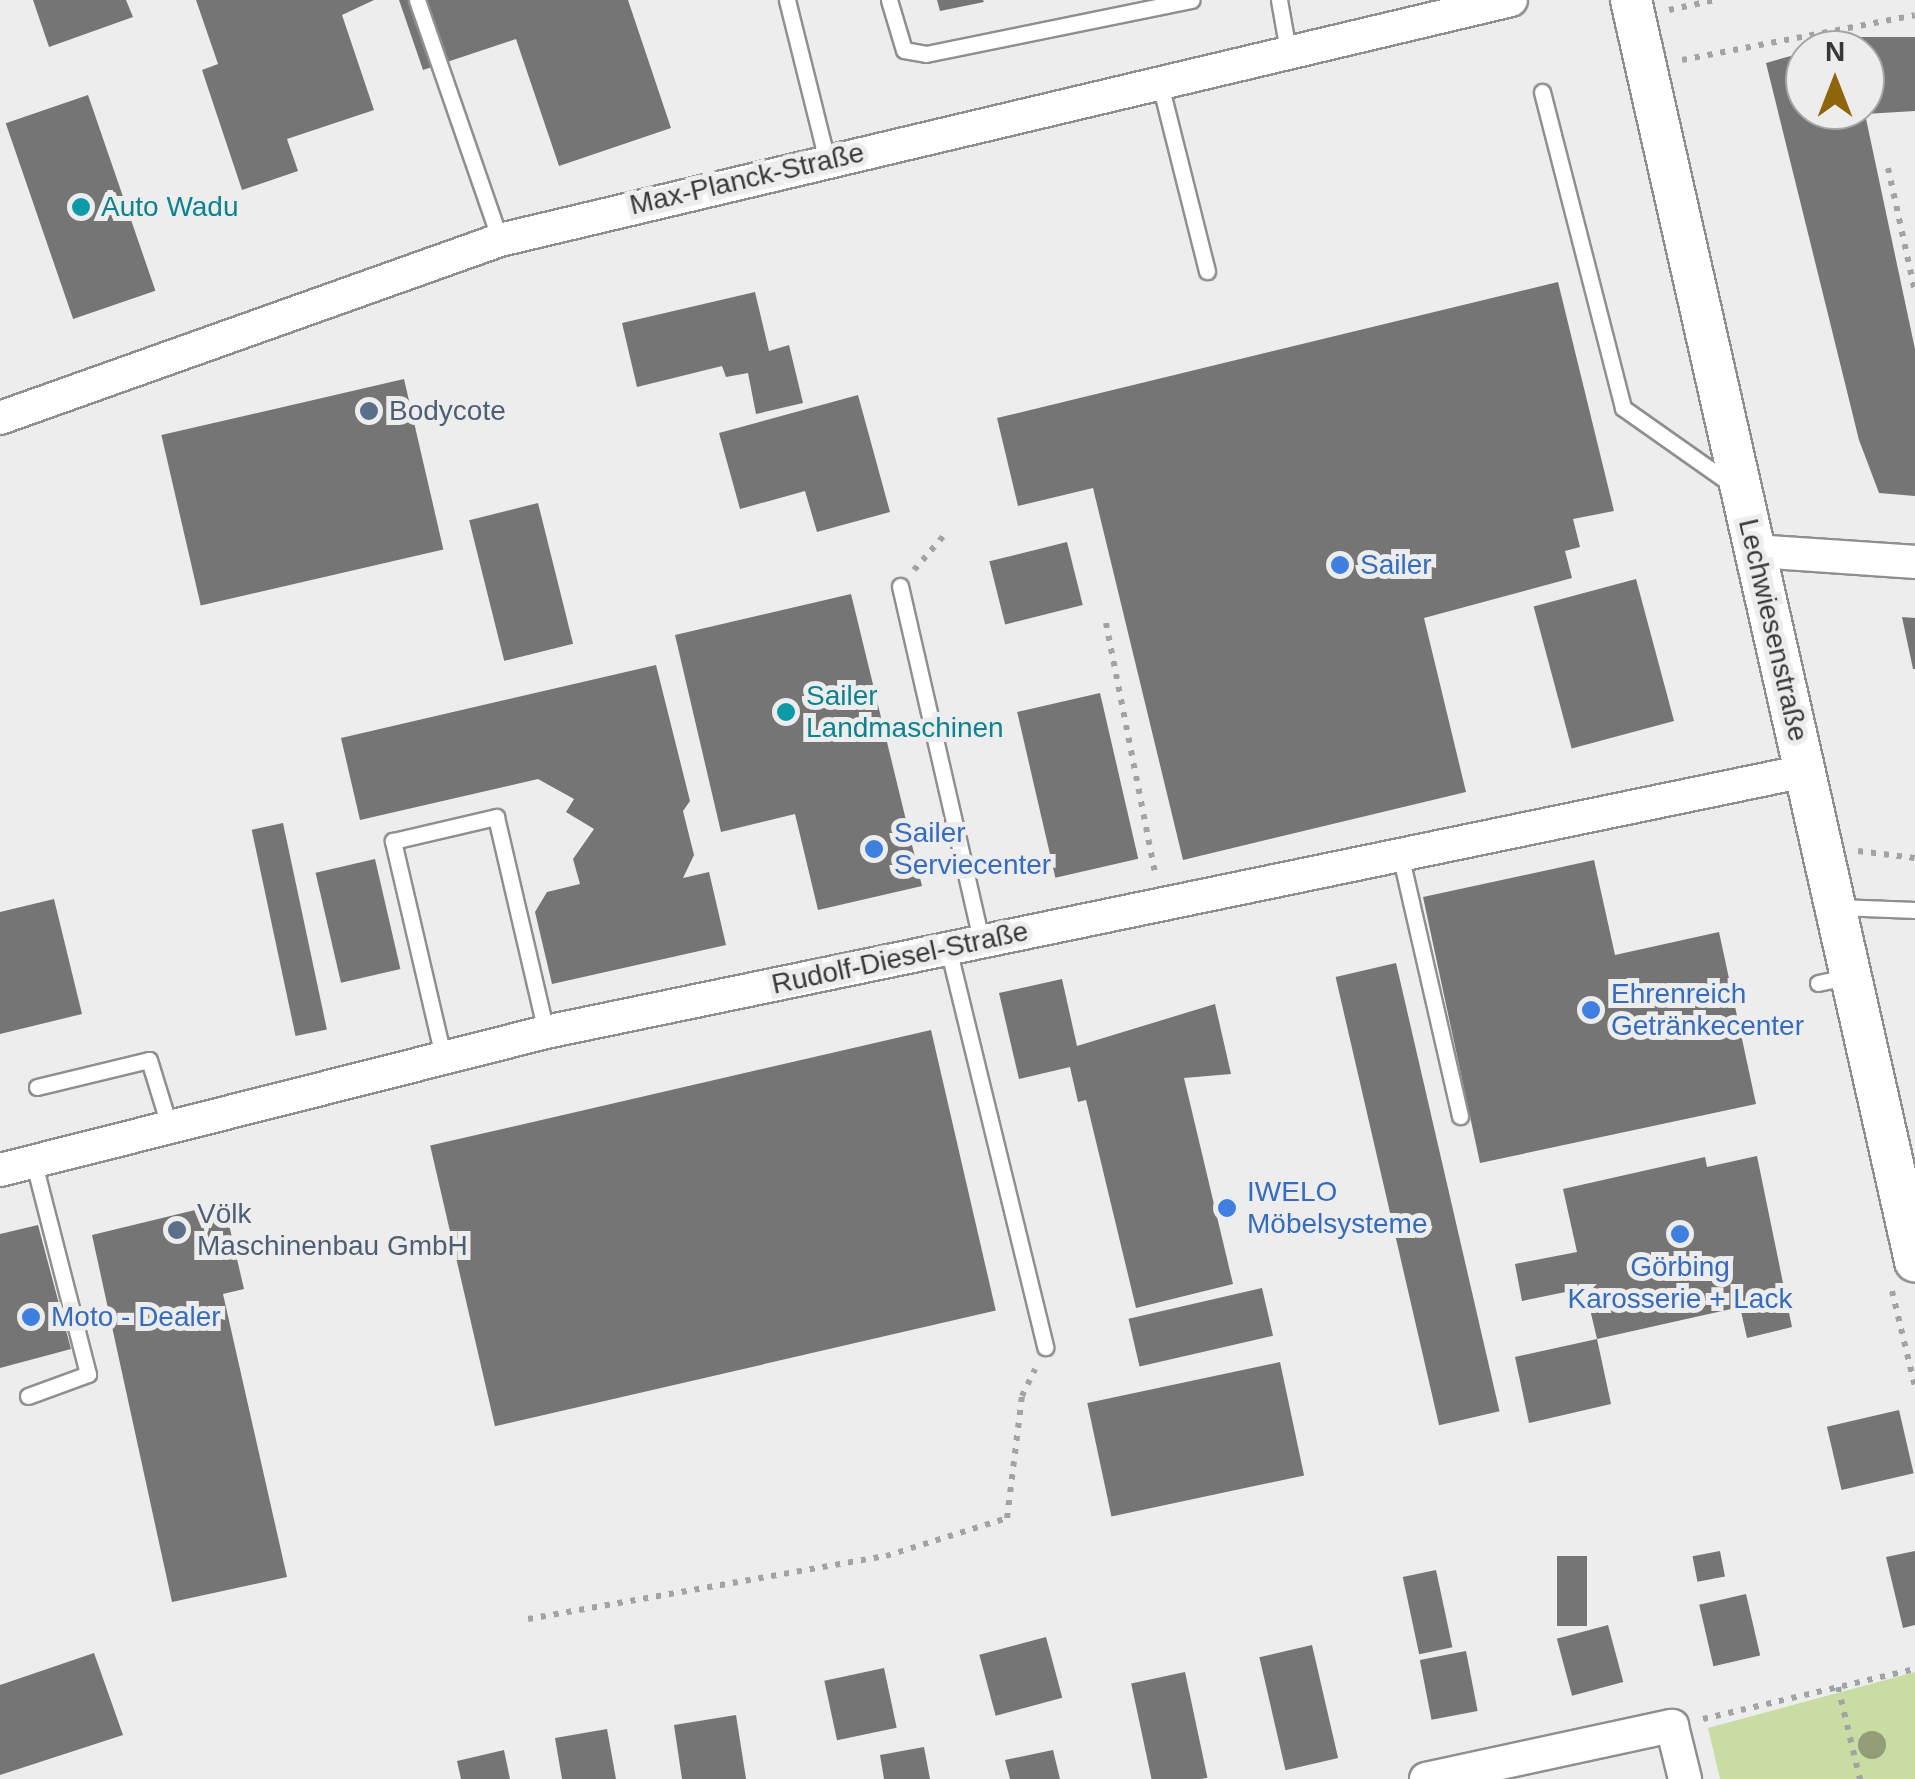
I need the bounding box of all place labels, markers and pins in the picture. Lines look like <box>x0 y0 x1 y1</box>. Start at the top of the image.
place label: Auto Wadu <box>101 190 238 224</box>
marker: Auto Wadu <box>70 196 92 218</box>
place label: Bodycote <box>389 394 506 428</box>
marker: Bodycote <box>358 400 380 422</box>
place label: Sailer <box>1360 548 1432 582</box>
marker: Sailer <box>1329 554 1351 576</box>
place label: Sailer Landmaschinen <box>806 679 1004 745</box>
marker: Sailer Landmaschinen <box>775 701 797 723</box>
place label: Sailer Serviecenter <box>894 816 1051 882</box>
marker: Sailer Serviecenter <box>863 838 885 860</box>
place label: Ehrenreich Getränkecenter <box>1611 977 1804 1043</box>
marker: Ehrenreich Getränkecenter <box>1580 999 1602 1021</box>
place label: IWELO Möbelsysteme <box>1247 1175 1428 1241</box>
place label: Völk Maschinenbau GmbH <box>197 1197 468 1263</box>
marker: IWELO Möbelsysteme <box>1216 1197 1238 1219</box>
marker: Völk Maschinenbau GmbH <box>166 1219 188 1241</box>
marker: Görbing Karosserie + Lack <box>1669 1223 1691 1245</box>
place label: Görbing Karosserie + Lack <box>1568 1250 1792 1316</box>
place label: Moto - Dealer <box>51 1300 221 1334</box>
marker: Moto - Dealer <box>20 1306 42 1328</box>

